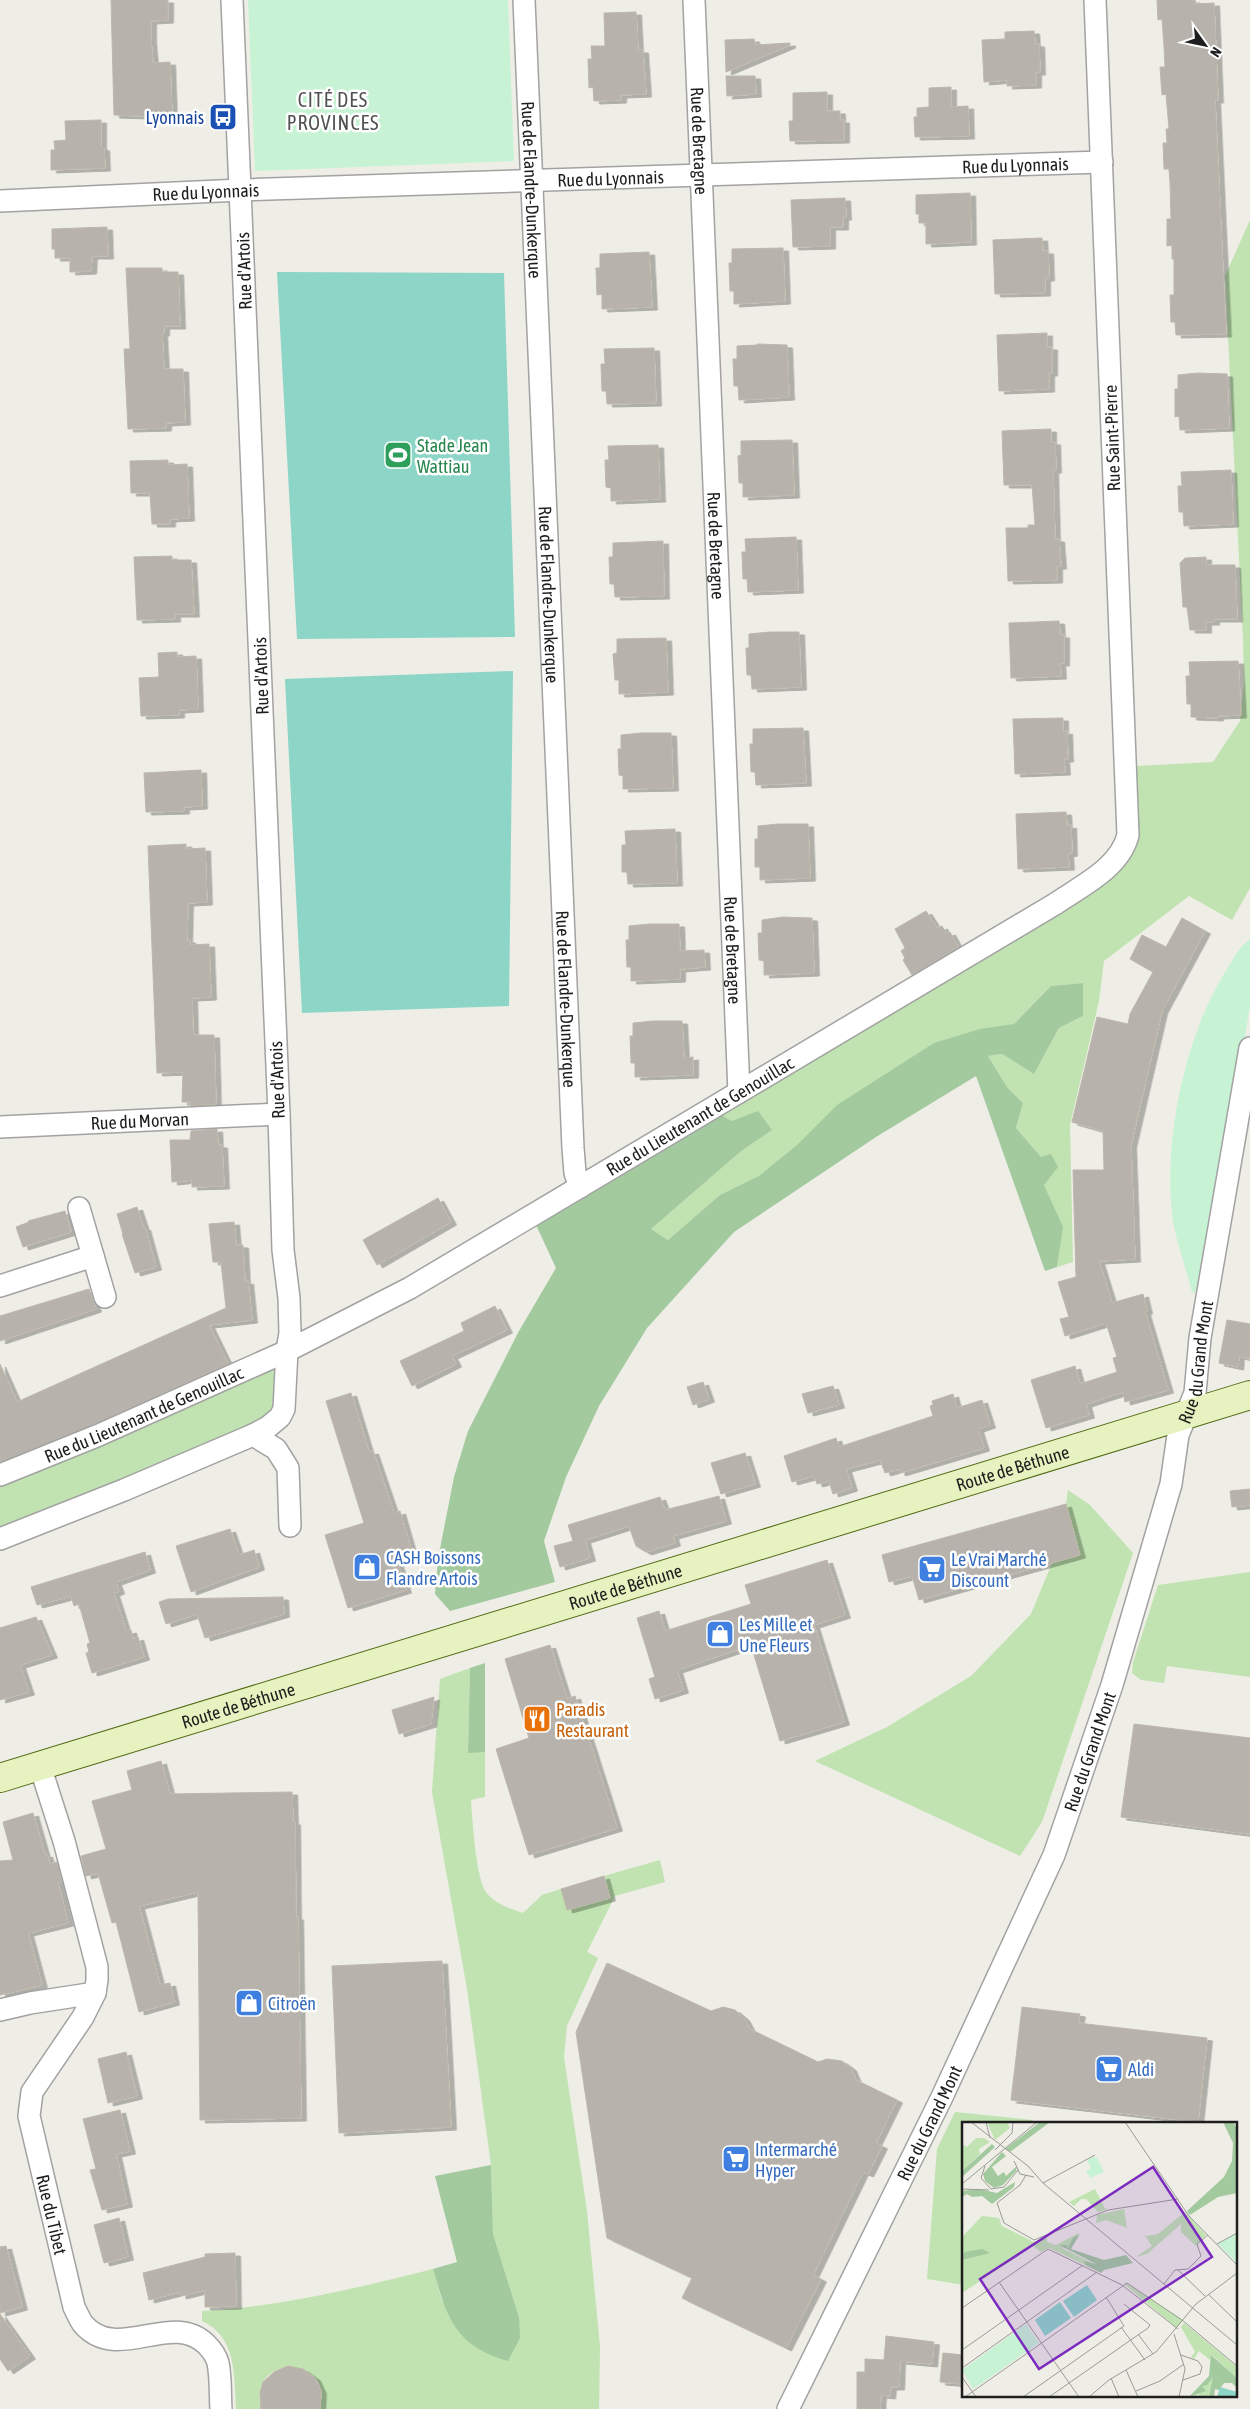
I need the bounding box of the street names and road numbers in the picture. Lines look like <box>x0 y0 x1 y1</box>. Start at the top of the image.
street label: Rue de Bretagne <box>687 87 713 195</box>
street label: Rue de Flandre-Dunkerque <box>518 101 546 279</box>
street label: Rue du Lyonnais <box>962 153 1069 177</box>
street label: Rue du Lyonnais <box>557 166 664 190</box>
street label: Rue du Lyonnais <box>152 179 259 205</box>
street label: Rue d'Artois <box>232 232 256 310</box>
street label: Rue Saint-Pierre <box>1100 384 1124 492</box>
street label: Rue de Bretagne <box>704 491 729 600</box>
street label: Rue de Flandre-Dunkerque <box>535 505 564 683</box>
street label: Rue d'Artois <box>249 637 273 715</box>
street label: Rue de Bretagne <box>720 896 746 1005</box>
street label: Rue de Flandre-Dunkerque <box>552 910 581 1088</box>
street label: Rue d'Artois <box>265 1041 289 1119</box>
street label: Rue du Lieutenant de Genouillac <box>602 1052 797 1179</box>
street label: Rue du Morvan <box>90 1108 189 1133</box>
street label: Rue du Grand Mont <box>1173 1299 1217 1427</box>
street label: Rue du Lieutenant de Genouillac <box>41 1361 246 1466</box>
street label: Route de Béthune <box>953 1441 1072 1495</box>
street label: Route de Béthune <box>566 1559 684 1614</box>
street label: Route de Béthune <box>179 1678 297 1732</box>
street label: Rue du Grand Mont <box>1059 1689 1119 1814</box>
street label: Rue du Grand Mont <box>892 2062 966 2184</box>
street label: Rue du Tibet <box>33 2172 72 2257</box>

